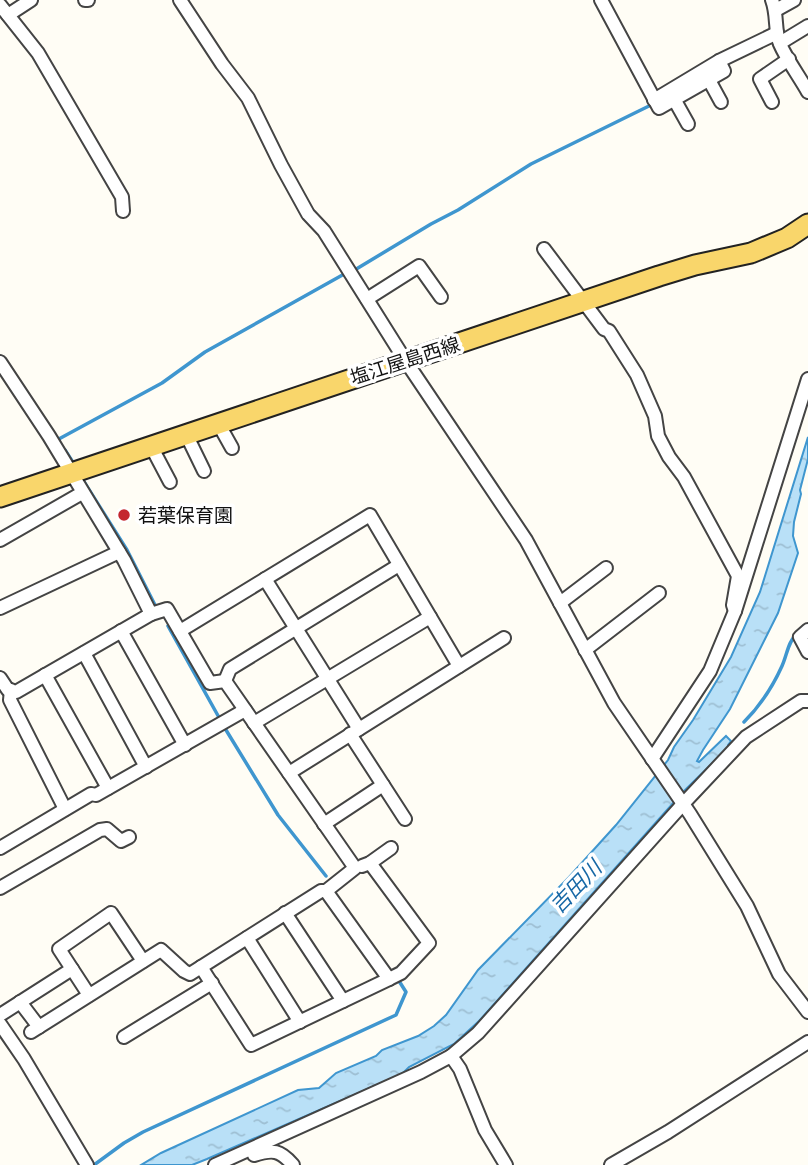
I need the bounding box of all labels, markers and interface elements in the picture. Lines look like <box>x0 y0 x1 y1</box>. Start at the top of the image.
street label: 塩江屋島西線 <box>348 333 462 389</box>
place label: 若葉保育園 <box>138 505 233 526</box>
marker: 若葉保育園 <box>116 507 132 523</box>
water label: 吉田川 <box>545 855 608 918</box>

